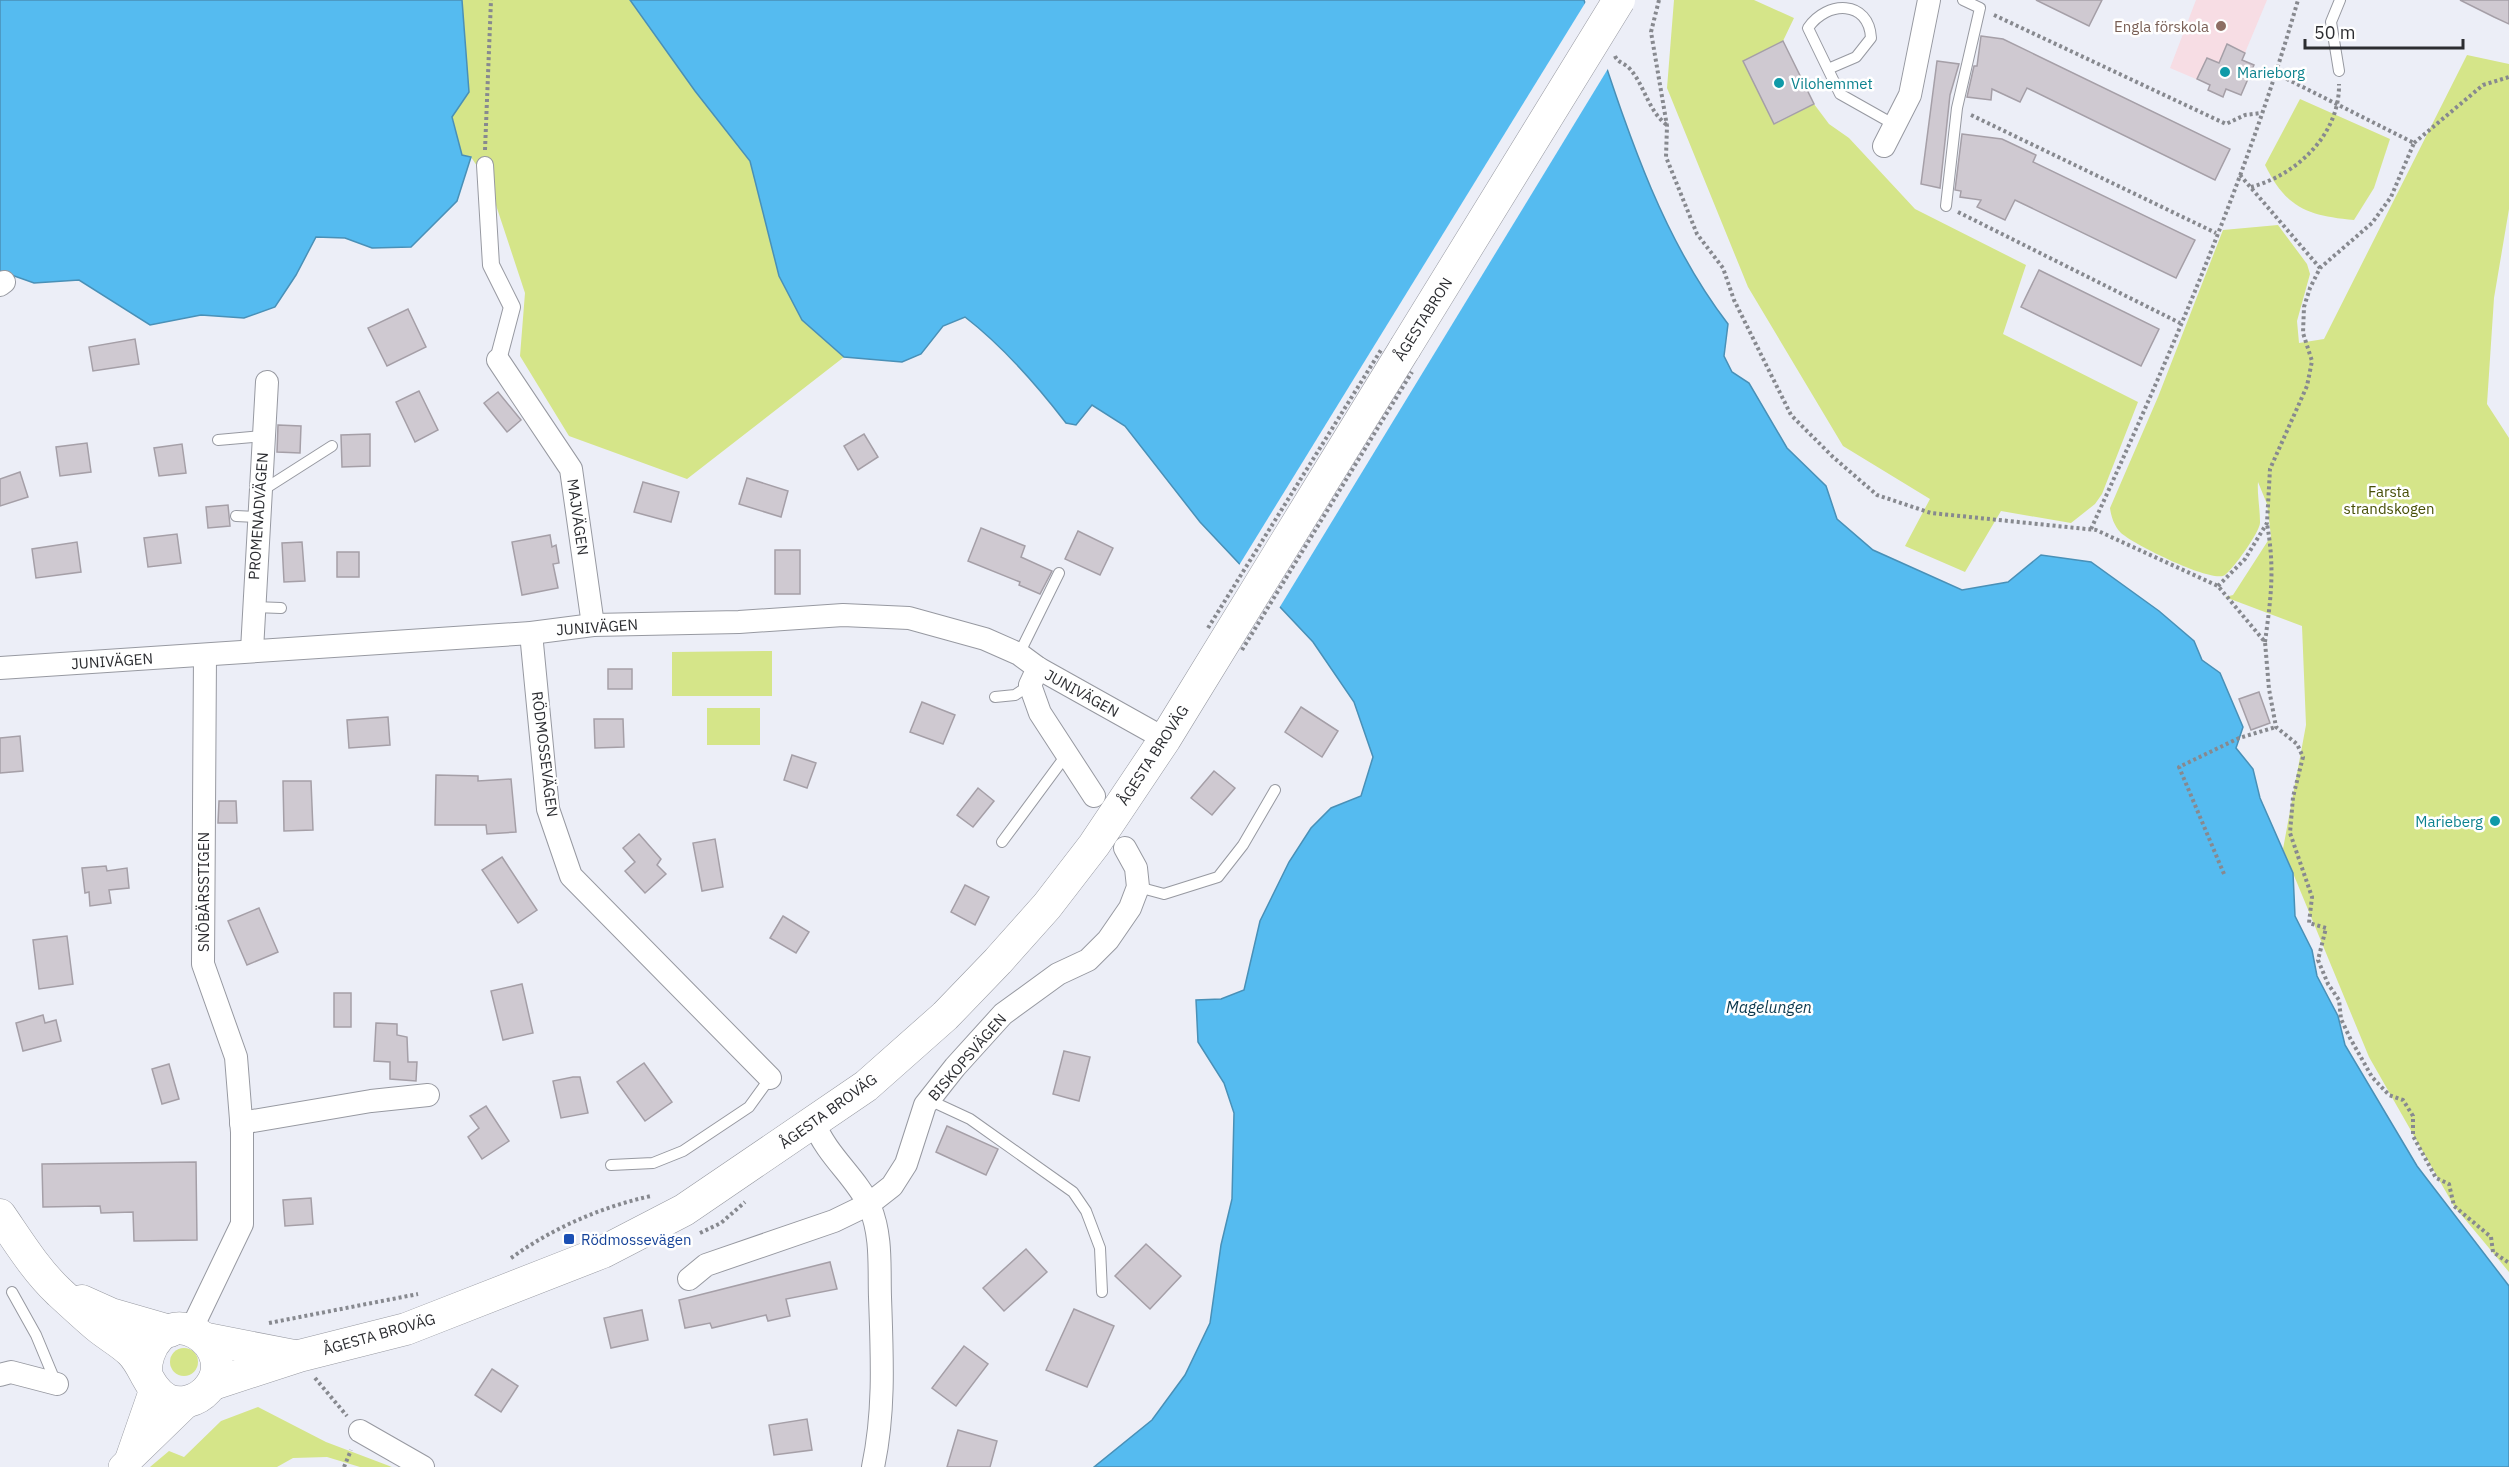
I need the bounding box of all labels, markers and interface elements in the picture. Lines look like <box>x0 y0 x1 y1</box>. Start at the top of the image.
scale bar <box>2305 12 2462 50</box>
place label: Engla förskola <box>2114 17 2209 36</box>
marker: Engla förskola <box>2214 19 2228 33</box>
text: 50 m <box>2314 21 2356 44</box>
place label: Marieborg <box>2237 63 2305 82</box>
marker: Marieborg <box>2218 65 2232 79</box>
place label: Vilohemmet <box>1791 74 1873 93</box>
marker: Vilohemmet <box>1772 76 1786 90</box>
street label: ÅGESTABRON <box>1390 274 1456 364</box>
street label: PROMENADVÄGEN <box>244 452 272 580</box>
street label: MAJVÄGEN <box>563 477 593 557</box>
park label: Farsta strandskogen <box>2343 482 2435 518</box>
street label: JUNIVÄGEN <box>555 615 639 639</box>
street label: JUNIVÄGEN <box>70 649 154 673</box>
street label: JUNIVÄGEN <box>1041 665 1123 721</box>
street label: RÖDMOSSEVÄGEN <box>528 690 562 818</box>
street label: ÅGESTA BROVÄG <box>1113 701 1193 809</box>
place label: Marieberg <box>2415 812 2483 831</box>
marker: Marieberg <box>2488 814 2502 828</box>
street label: SNÖBÄRSSTIGEN <box>194 832 213 952</box>
water label: Magelungen <box>1726 997 1812 1017</box>
street label: BISKOPSVÄGEN <box>924 1009 1010 1105</box>
street label: ÅGESTA BROVÄG <box>776 1069 880 1153</box>
place label: Rödmossevägen <box>581 1230 691 1249</box>
marker: Rödmossevägen <box>562 1232 576 1246</box>
street label: ÅGESTA BROVÄG <box>321 1309 437 1359</box>

